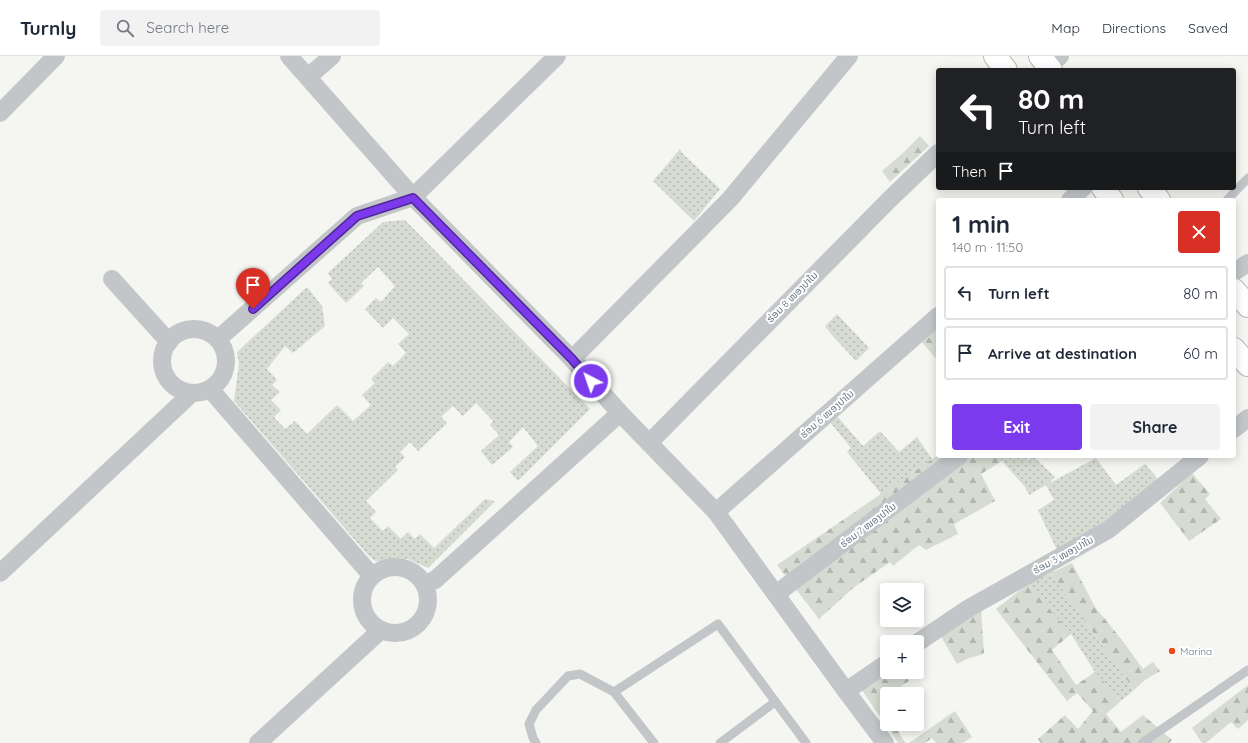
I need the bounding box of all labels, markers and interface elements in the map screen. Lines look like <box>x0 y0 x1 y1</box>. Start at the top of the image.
search box <box>100 10 380 46</box>
text: Turnly <box>20 16 76 40</box>
icon: search <box>114 17 136 39</box>
text: Search here <box>146 18 229 37</box>
text: Map <box>1051 19 1080 37</box>
text: Directions <box>1102 19 1166 37</box>
text: Saved <box>1188 19 1228 37</box>
text: 80 m <box>1018 81 1084 116</box>
icon: left <box>952 84 1004 136</box>
text: Turn left <box>1018 116 1086 139</box>
icon: arrive <box>995 160 1017 182</box>
text: Then <box>952 162 987 181</box>
text: 1 min <box>952 209 1010 239</box>
button: close <box>1178 211 1220 253</box>
text: 140 m · 11:50 <box>952 239 1023 255</box>
pin <box>236 268 270 309</box>
street label: ຮ່ອມ 8 ໜອງປາໃນ <box>764 269 820 325</box>
icon: arrive <box>242 274 264 296</box>
icon: left <box>954 282 976 304</box>
text: Turn left <box>988 284 1050 303</box>
text: 80 m <box>1183 284 1218 303</box>
icon: arrive <box>954 342 976 364</box>
text: Arrive at destination <box>988 344 1137 363</box>
text: 60 m <box>1183 344 1218 363</box>
position arrow <box>570 360 612 402</box>
street label: ຮ່ອມ 6 ໜອງປາໃນ <box>797 387 857 441</box>
button: Exit <box>952 404 1082 450</box>
button: Share <box>1090 404 1220 450</box>
street label: ຮ່ອມ 7 ໜອງປາໃນ <box>837 500 899 550</box>
street label: ຮ່ອມ 3 ໜອງປາໃນ <box>1031 533 1095 577</box>
map controls <box>880 583 924 731</box>
button: layers <box>880 583 924 627</box>
button: + <box>880 635 924 679</box>
place label: Marina <box>1180 645 1212 658</box>
marker: Marina <box>1167 646 1177 656</box>
button: − <box>880 687 924 731</box>

